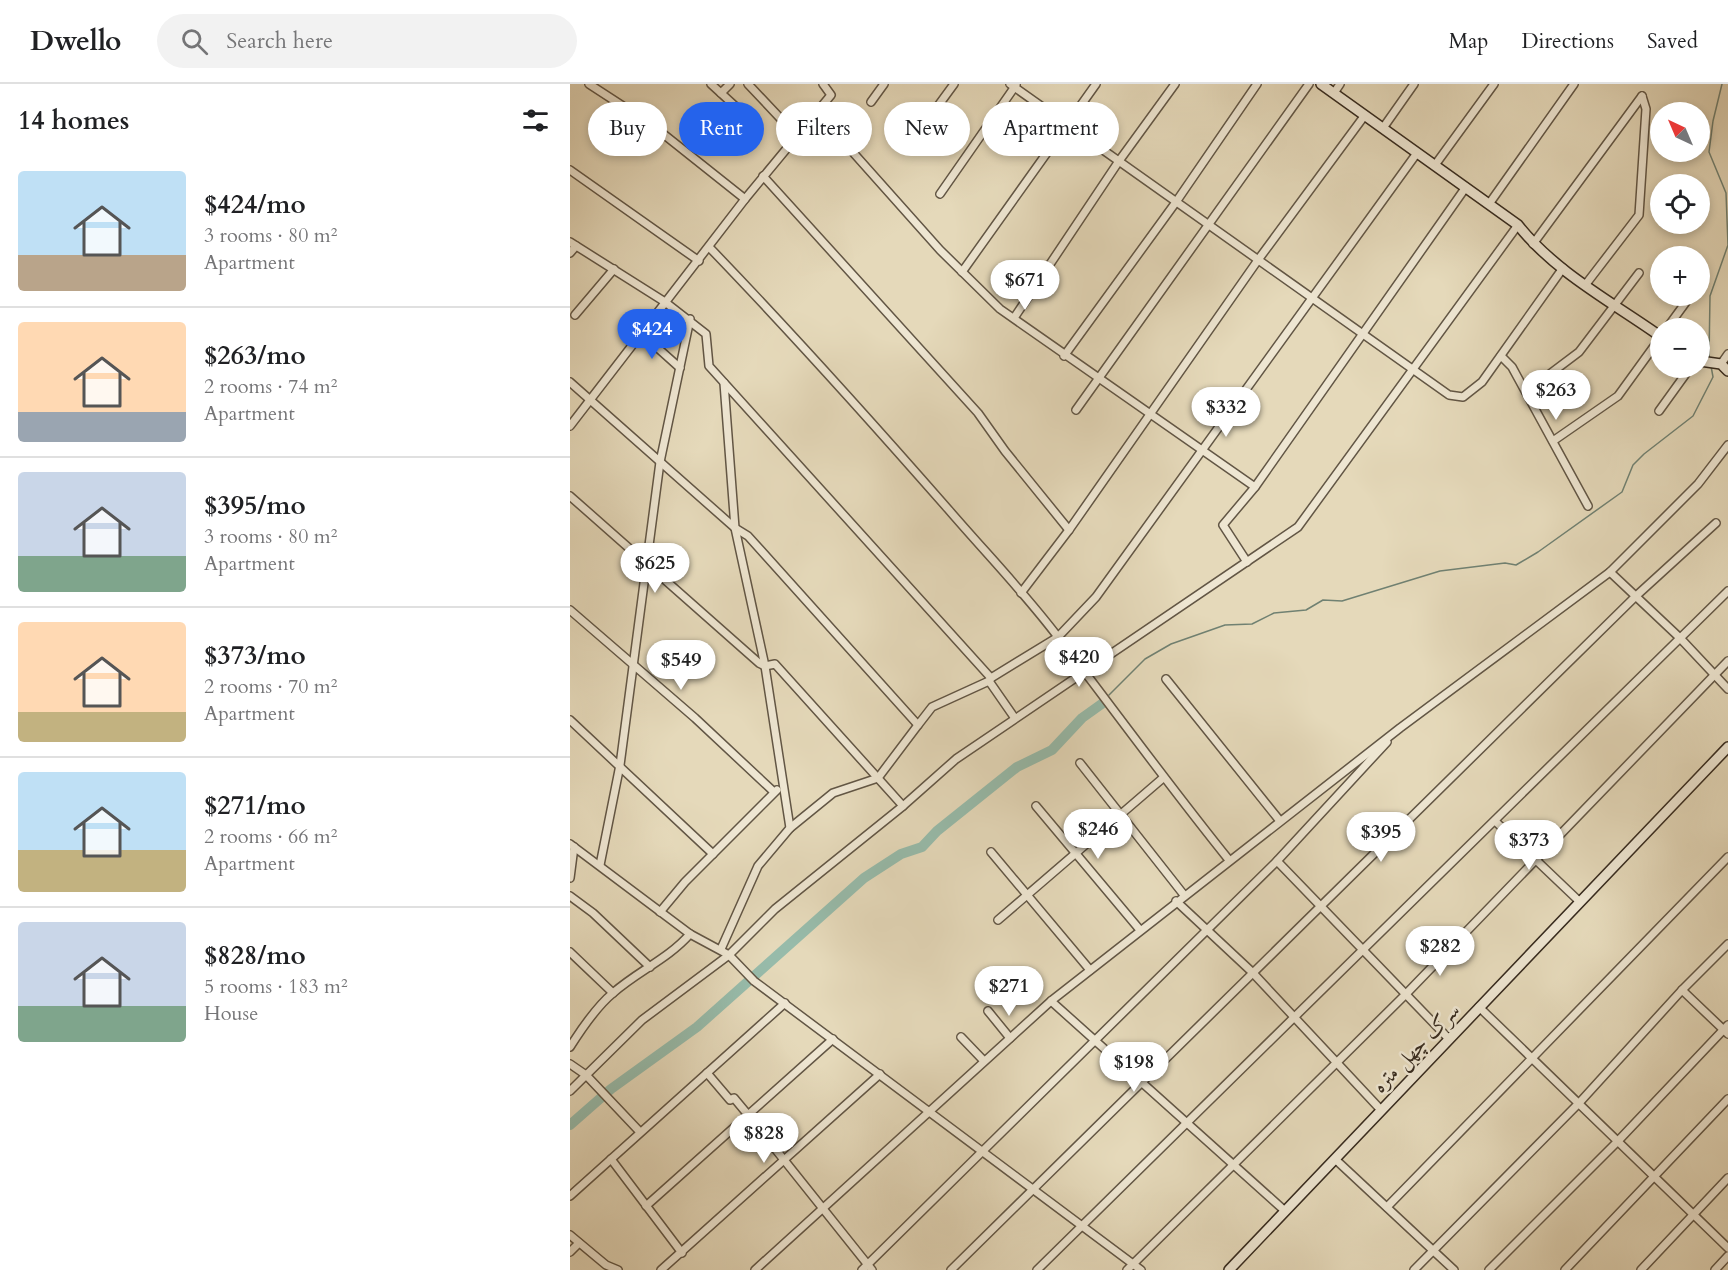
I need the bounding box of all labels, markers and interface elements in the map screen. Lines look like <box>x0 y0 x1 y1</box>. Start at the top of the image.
search box <box>157 14 577 68</box>
text: Dwello <box>30 22 121 60</box>
icon: search <box>178 25 211 58</box>
text: Search here <box>226 26 333 56</box>
text: Map <box>1448 27 1488 56</box>
text: Directions <box>1521 27 1614 56</box>
text: Saved <box>1647 27 1698 56</box>
chip: Buy <box>588 102 667 156</box>
chip: Rent <box>679 102 764 156</box>
chip: Filters <box>776 102 872 156</box>
chip: New <box>884 102 970 156</box>
chip: Apartment <box>982 102 1119 156</box>
north arrow <box>1650 102 1710 162</box>
map controls <box>1650 102 1710 378</box>
text: 14 homes <box>18 103 129 138</box>
icon: filters <box>519 104 552 137</box>
button: locate <box>1650 174 1710 234</box>
text: $424/mo <box>204 187 306 222</box>
icon: home <box>66 195 138 267</box>
text: 3 rooms · 80 m² <box>204 222 337 249</box>
button: + <box>1650 246 1710 306</box>
text: Apartment <box>204 249 295 276</box>
pin: $671 <box>989 260 1061 311</box>
text: $671 <box>1005 266 1045 293</box>
pin: $424 <box>616 309 688 360</box>
text: $424 <box>632 315 672 342</box>
button: − <box>1650 318 1710 378</box>
text: $263/mo <box>204 338 306 373</box>
icon: home <box>66 346 138 418</box>
pin: $263 <box>1520 370 1592 421</box>
text: 2 rooms · 74 m² <box>204 373 337 400</box>
text: $263 <box>1536 376 1576 403</box>
pin: $332 <box>1190 387 1262 438</box>
text: $332 <box>1206 393 1246 420</box>
text: Apartment <box>204 400 295 427</box>
text: $395/mo <box>204 488 306 523</box>
icon: home <box>66 496 138 568</box>
text: 3 rooms · 80 m² <box>204 523 337 550</box>
pin: $625 <box>619 543 691 594</box>
text: $625 <box>635 549 675 576</box>
text: Apartment <box>204 550 295 577</box>
pin: $420 <box>1043 637 1115 688</box>
text: $373/mo <box>204 638 306 673</box>
pin: $549 <box>645 640 717 691</box>
text: $420 <box>1059 643 1099 670</box>
icon: home <box>66 646 138 718</box>
text: $549 <box>661 646 701 673</box>
text: 2 rooms · 70 m² <box>204 673 337 700</box>
text: Apartment <box>204 700 295 727</box>
text: $271/mo <box>204 788 306 823</box>
icon: home <box>66 796 138 868</box>
pin: $246 <box>1062 809 1134 860</box>
pin: $395 <box>1345 812 1417 863</box>
text: $246 <box>1078 815 1118 842</box>
text: $395 <box>1361 818 1401 845</box>
pin: $373 <box>1493 820 1565 871</box>
text: 2 rooms · 66 m² <box>204 823 337 850</box>
text: $373 <box>1509 826 1549 853</box>
text: Apartment <box>204 850 295 877</box>
pin: $282 <box>1404 926 1476 977</box>
text: $282 <box>1420 932 1460 959</box>
text: $828/mo <box>204 938 306 973</box>
icon: home <box>66 946 138 1018</box>
pin: $271 <box>973 966 1045 1017</box>
text: $271 <box>989 972 1029 999</box>
text: 5 rooms · 183 m² <box>204 973 348 1000</box>
street label: سرک چهل متره <box>1366 996 1466 1100</box>
text: House <box>204 1000 258 1027</box>
pin: $198 <box>1098 1042 1170 1093</box>
text: $198 <box>1114 1048 1154 1075</box>
pin: $828 <box>728 1113 800 1164</box>
text: $828 <box>744 1119 784 1146</box>

